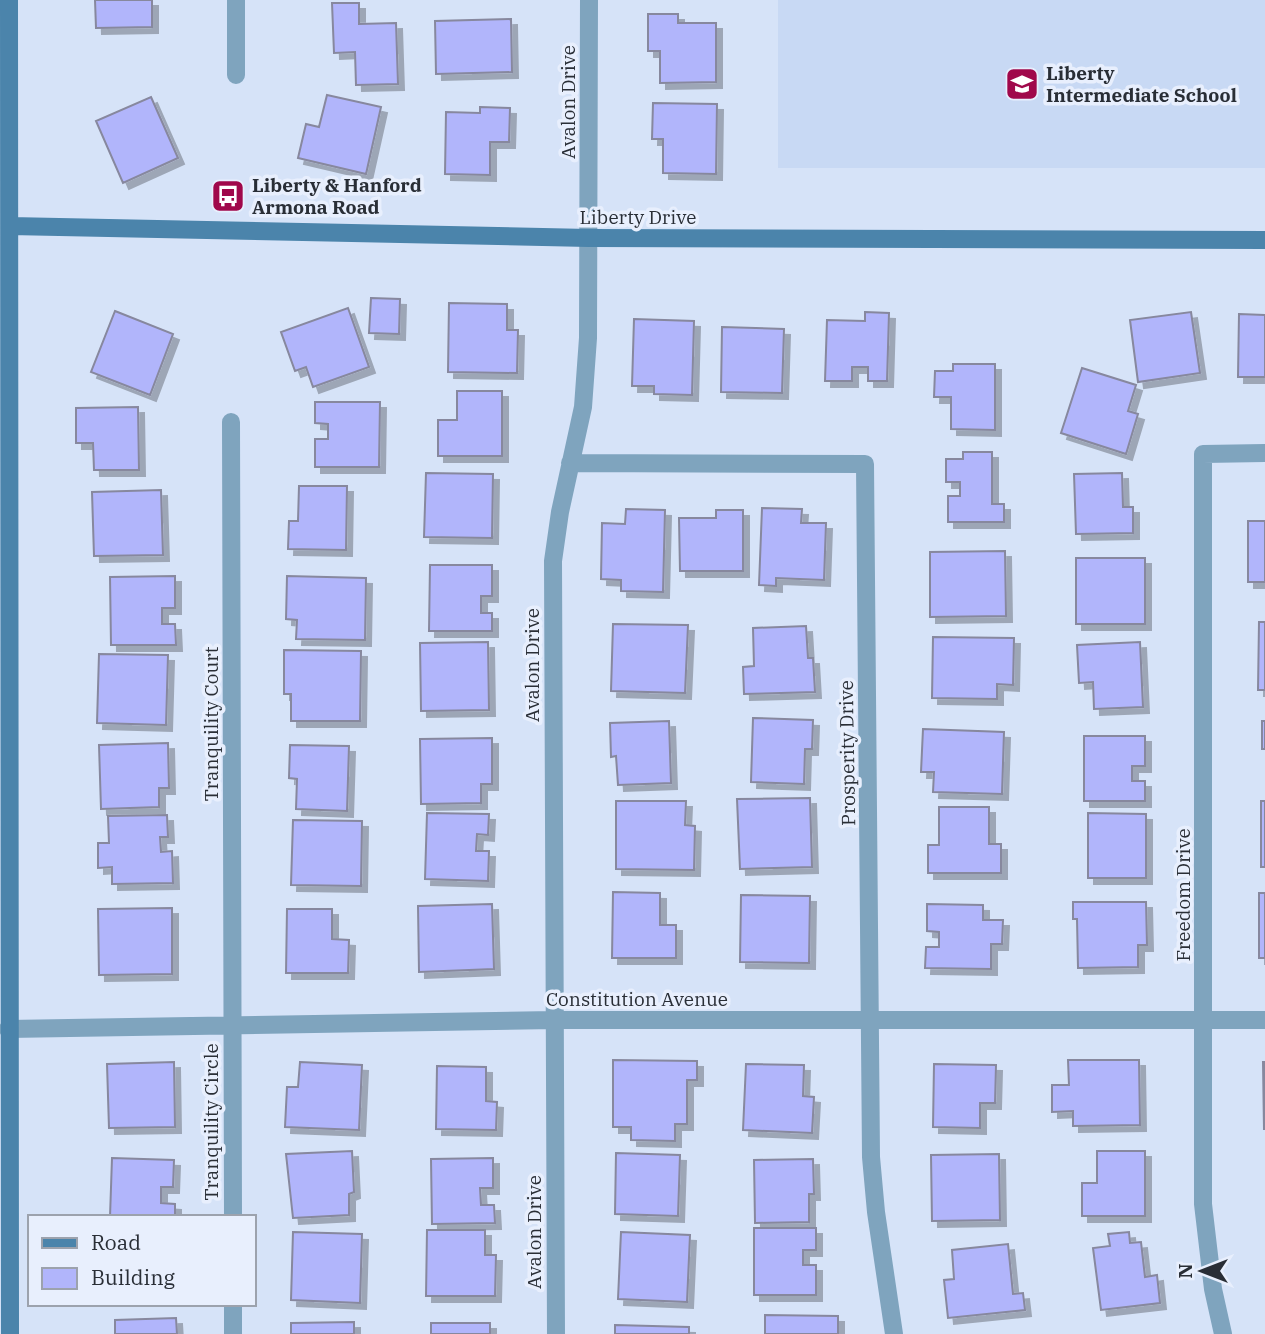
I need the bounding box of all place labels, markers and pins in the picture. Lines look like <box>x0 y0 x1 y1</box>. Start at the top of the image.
place label: Liberty Intermediate School <box>1046 61 1237 107</box>
school or university icon: Liberty Intermediate School <box>1003 65 1041 103</box>
place label: Liberty & Hanford Armona Road <box>252 173 422 219</box>
bus stop icon: Liberty & Hanford Armona Road <box>209 177 247 215</box>

